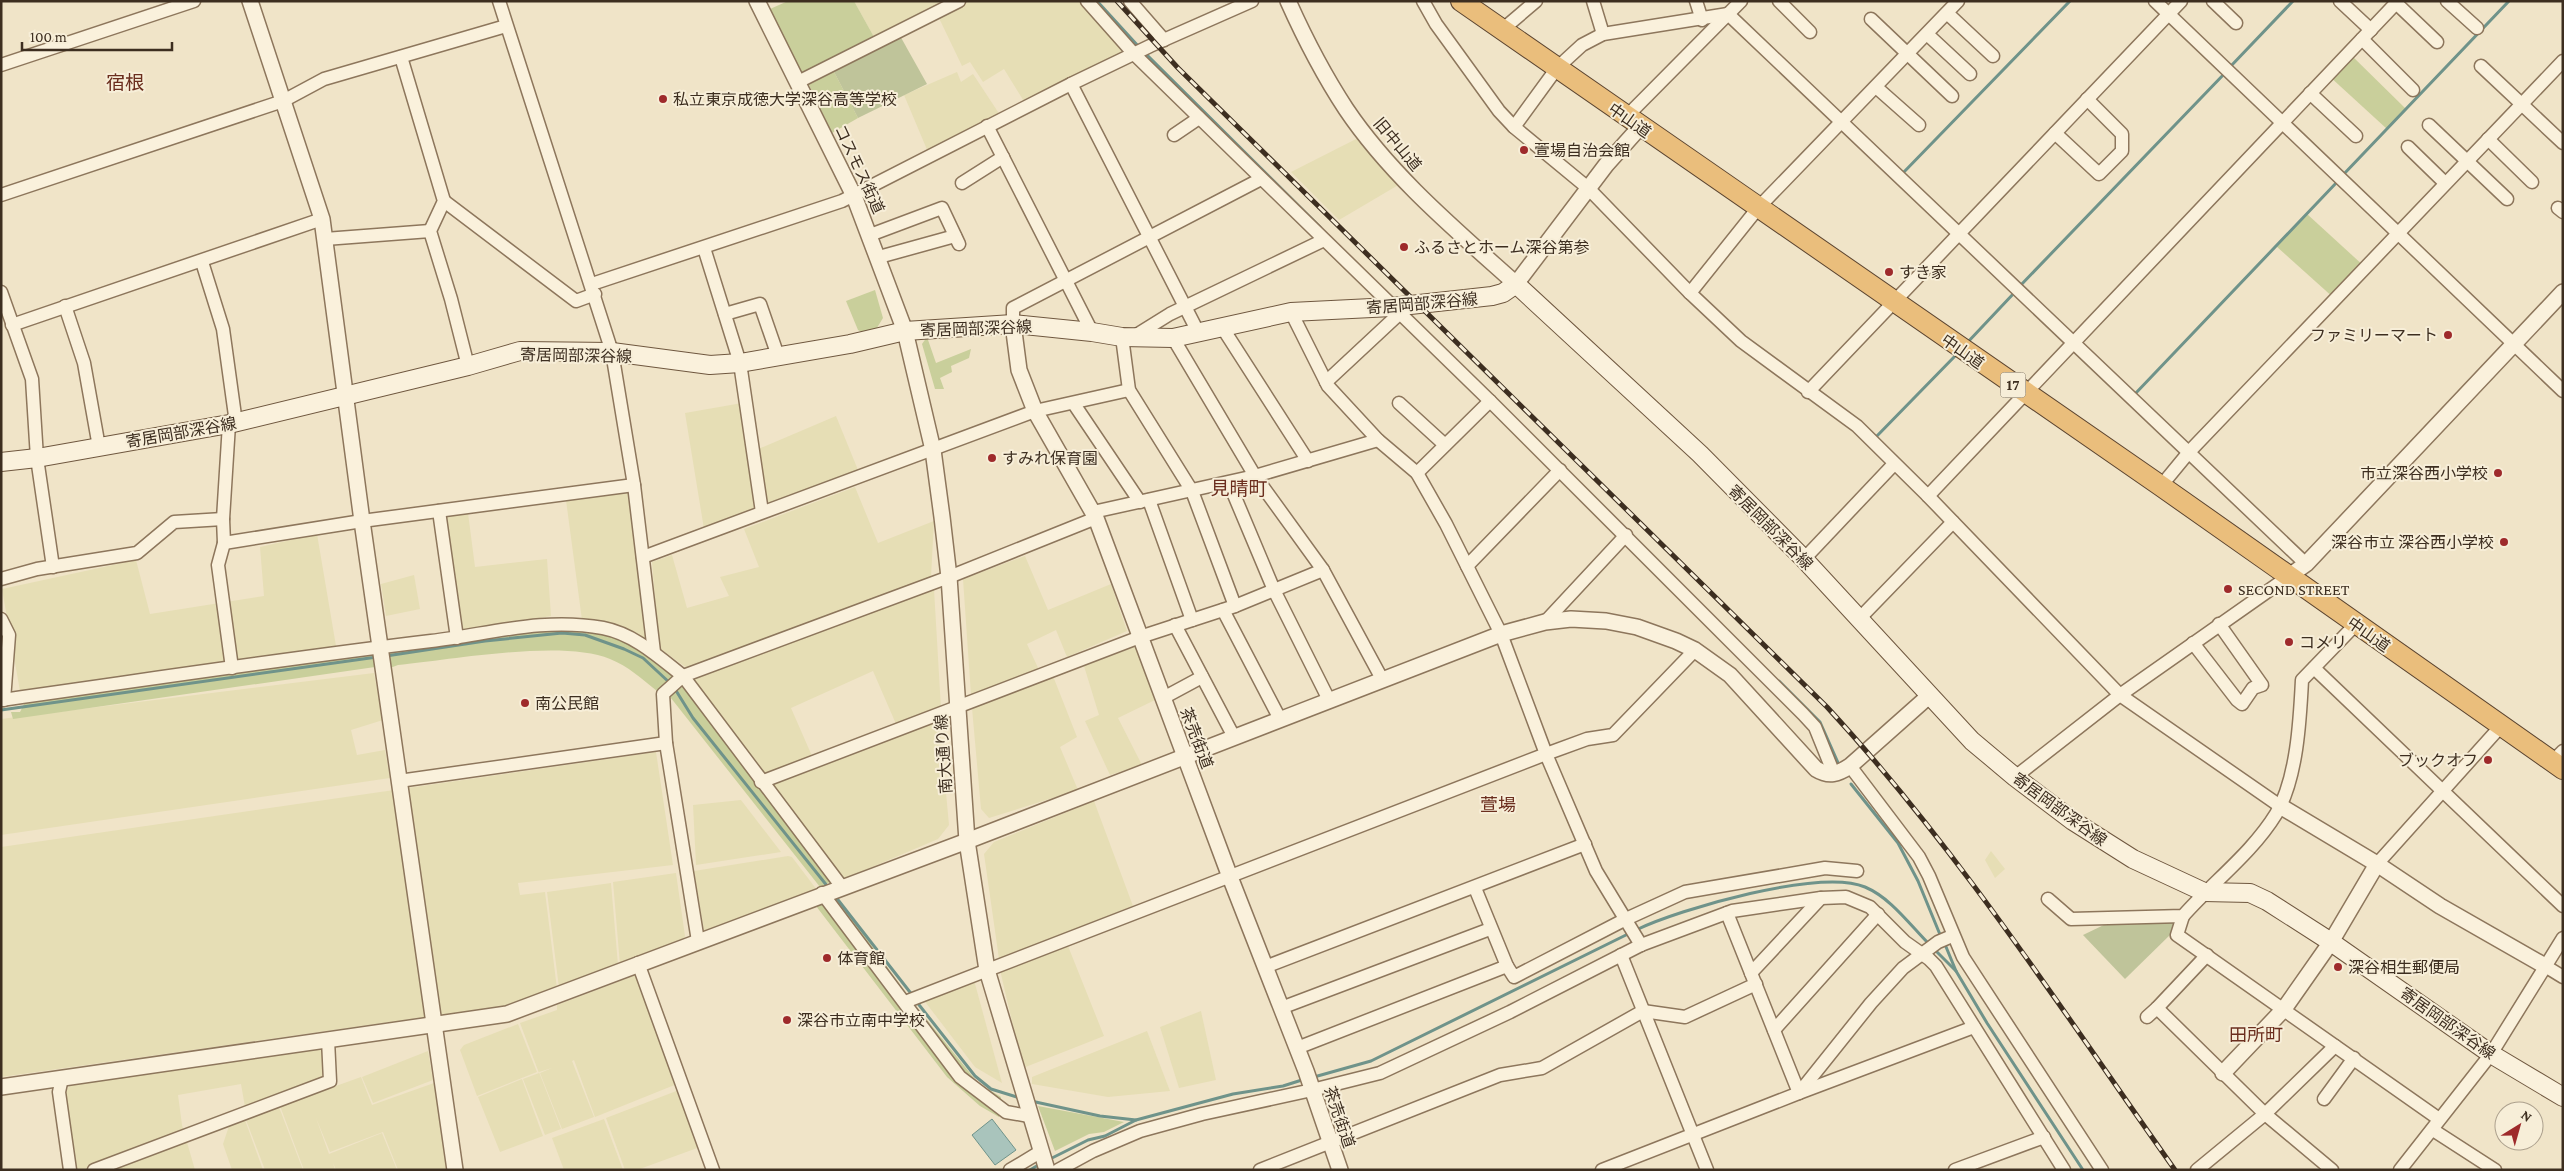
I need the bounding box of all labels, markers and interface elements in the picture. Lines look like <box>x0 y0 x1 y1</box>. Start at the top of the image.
scale bar <box>22 20 172 52</box>
text: 100 m <box>30 29 67 45</box>
district label: 宿根 <box>106 72 144 93</box>
place label: 私立東京成徳大学深谷高等学校 <box>673 91 897 108</box>
marker: 私立東京成徳大学深谷高等学校 <box>657 93 669 105</box>
street label: 中山道 <box>1605 100 1654 141</box>
street label: 旧中山道 <box>1371 114 1425 174</box>
street label: コスモス街道 <box>832 122 888 216</box>
place label: 萱場自治会館 <box>1534 142 1630 159</box>
marker: 萱場自治会館 <box>1518 144 1530 156</box>
place label: ふるさとホーム深谷第参 <box>1414 239 1590 256</box>
marker: ふるさとホーム深谷第参 <box>1398 241 1410 253</box>
place label: すき家 <box>1899 264 1947 281</box>
marker: すき家 <box>1883 266 1895 278</box>
street label: 寄居岡部深谷線 <box>1366 290 1479 317</box>
street label: 寄居岡部深谷線 <box>920 318 1032 339</box>
place label: ファミリーマート <box>2310 327 2438 344</box>
marker: ファミリーマート <box>2442 329 2454 341</box>
street label: 中山道 <box>1938 331 1987 372</box>
street label: 寄居岡部深谷線 <box>520 346 632 365</box>
road number: 17 <box>2000 372 2026 398</box>
street label: 寄居岡部深谷線 <box>124 414 238 451</box>
place label: すみれ保育園 <box>1002 450 1098 467</box>
marker: すみれ保育園 <box>986 452 998 464</box>
place label: 市立深谷西小学校 <box>2360 465 2488 482</box>
marker: 市立深谷西小学校 <box>2492 467 2504 479</box>
district label: 見晴町 <box>1210 478 1268 499</box>
street label: 寄居岡部深谷線 <box>1725 482 1816 573</box>
place label: 深谷市立 深谷西小学校 <box>2331 534 2494 551</box>
marker: 深谷市立 深谷西小学校 <box>2498 536 2510 548</box>
place label: SECOND STREET <box>2238 581 2350 598</box>
marker: SECOND STREET <box>2222 583 2234 595</box>
street label: 中山道 <box>2344 614 2393 655</box>
place label: コメリ <box>2299 634 2347 651</box>
marker: コメリ <box>2283 636 2295 648</box>
place label: 南公民館 <box>535 695 599 712</box>
marker: 南公民館 <box>519 697 531 709</box>
street label: 茶売街道 <box>1177 705 1216 771</box>
street label: 南大通り線 <box>932 713 955 794</box>
place label: ブックオフ <box>2398 752 2478 769</box>
marker: ブックオフ <box>2482 754 2494 766</box>
street label: 寄居岡部深谷線 <box>2009 770 2110 849</box>
district label: 萱場 <box>1480 795 1516 815</box>
place label: 体育館 <box>837 950 885 967</box>
marker: 体育館 <box>821 952 833 964</box>
place label: 深谷相生郵便局 <box>2348 959 2460 976</box>
marker: 深谷相生郵便局 <box>2332 961 2344 973</box>
street label: 寄居岡部深谷線 <box>2397 984 2498 1062</box>
place label: 深谷市立南中学校 <box>797 1012 925 1029</box>
marker: 深谷市立南中学校 <box>781 1014 793 1026</box>
district label: 田所町 <box>2229 1025 2283 1045</box>
street label: 茶売街道 <box>1321 1084 1358 1150</box>
north arrow <box>2494 1101 2544 1151</box>
text: N <box>2518 1106 2536 1125</box>

